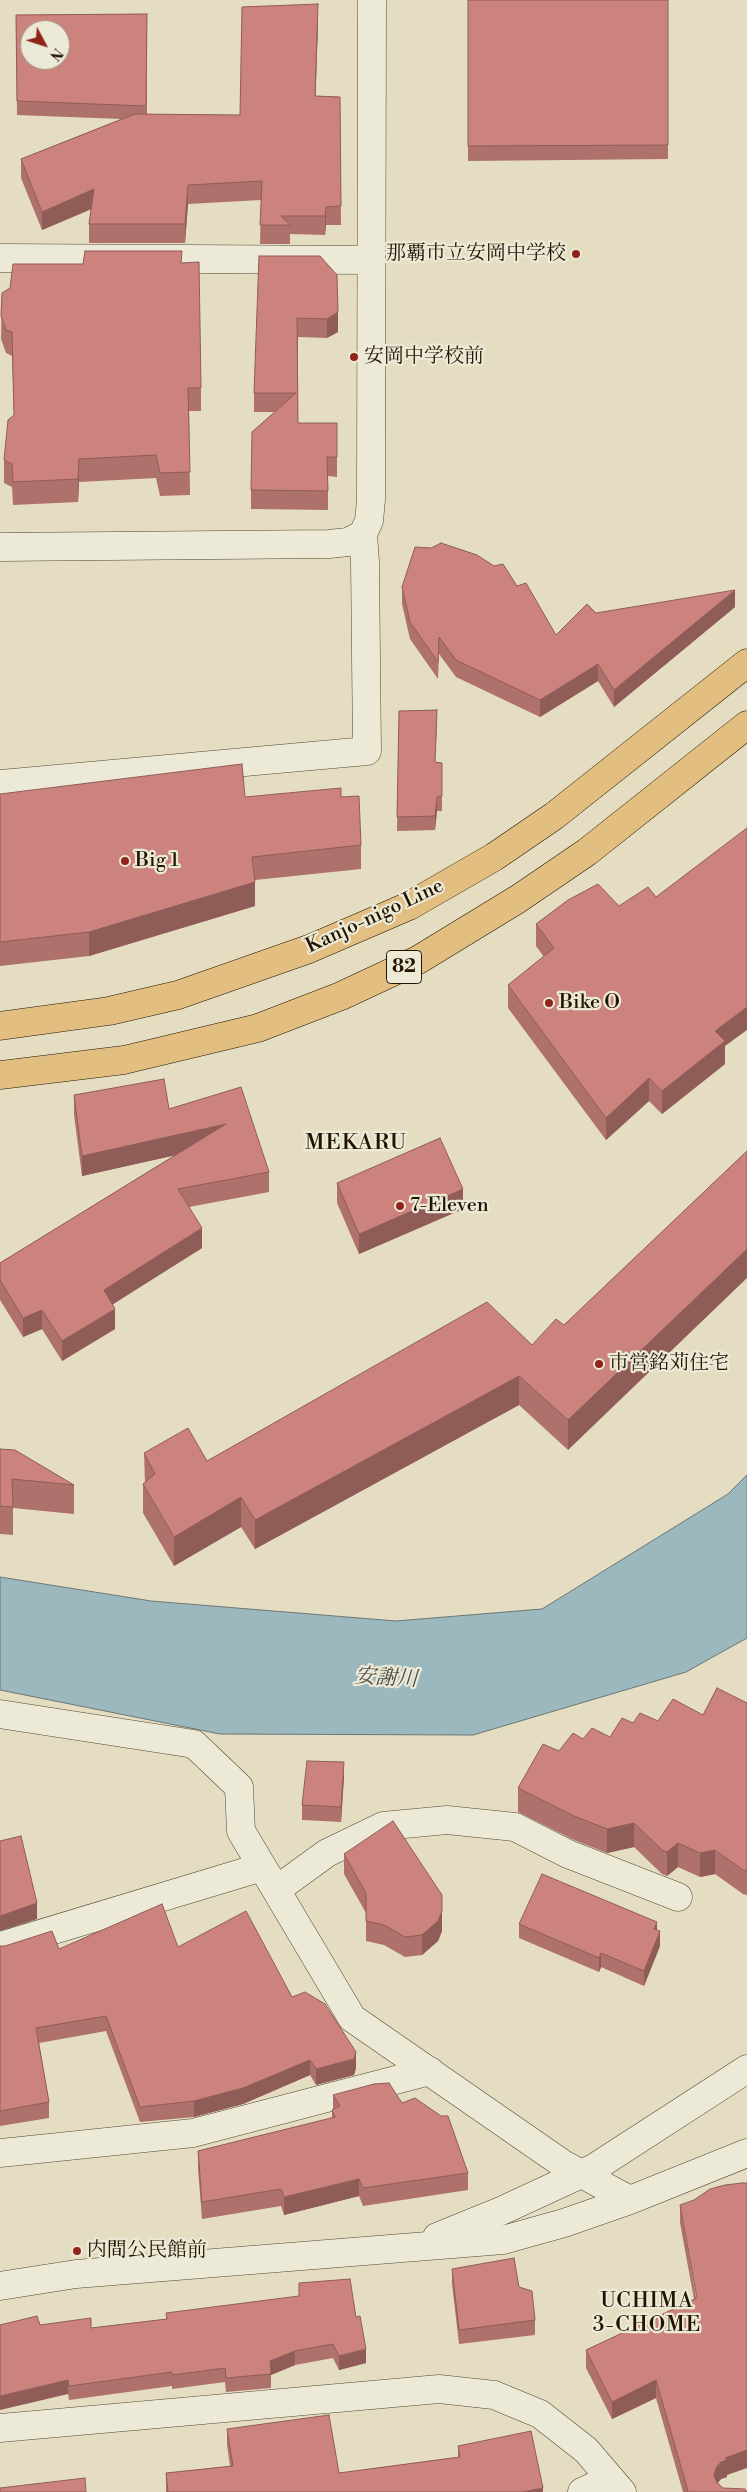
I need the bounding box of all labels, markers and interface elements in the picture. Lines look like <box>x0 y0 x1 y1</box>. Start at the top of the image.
north arrow <box>20 20 70 70</box>
text: N <box>45 44 66 64</box>
place label: 那覇市立安岡中学校 <box>386 242 566 266</box>
marker: 那覇市立安岡中学校 <box>570 248 582 260</box>
place label: 安岡中学校前 <box>364 345 484 369</box>
marker: 安岡中学校前 <box>348 351 360 363</box>
place label: Big 1 <box>135 849 179 873</box>
marker: Big 1 <box>119 855 131 867</box>
street label: Kanjo-nigo Line <box>302 875 448 959</box>
road number: 82 <box>386 950 422 984</box>
place label: Bike O <box>559 991 620 1015</box>
marker: Bike O <box>543 997 555 1009</box>
district label: MEKARU <box>304 1131 408 1157</box>
place label: 7-Eleven <box>410 1194 489 1218</box>
marker: 7-Eleven <box>394 1200 406 1212</box>
place label: 市営銘苅住宅 <box>609 1352 729 1376</box>
marker: 市営銘苅住宅 <box>593 1358 605 1370</box>
water label: 安謝川 <box>354 1665 418 1693</box>
place label: 内間公民館前 <box>87 2239 207 2263</box>
marker: 内間公民館前 <box>71 2245 83 2257</box>
district label: UCHIMA 3-CHOME <box>592 2289 702 2339</box>

